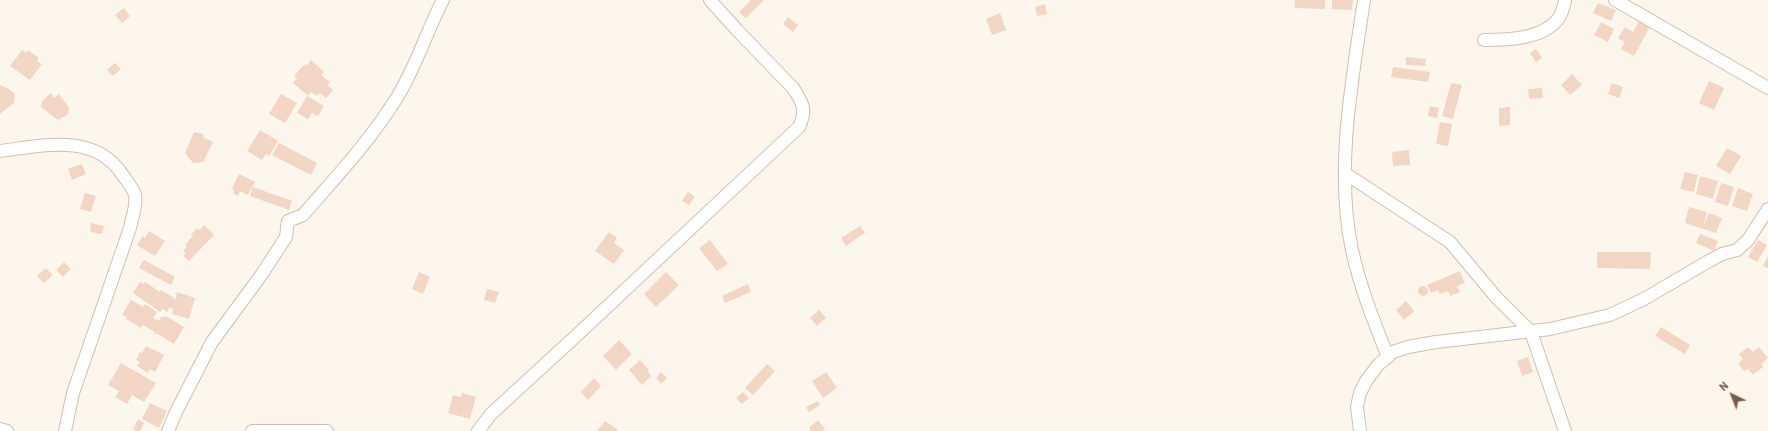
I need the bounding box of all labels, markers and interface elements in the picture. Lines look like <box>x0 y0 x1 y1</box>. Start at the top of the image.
north arrow <box>1712 375 1752 415</box>
text: N <box>1716 379 1731 393</box>

